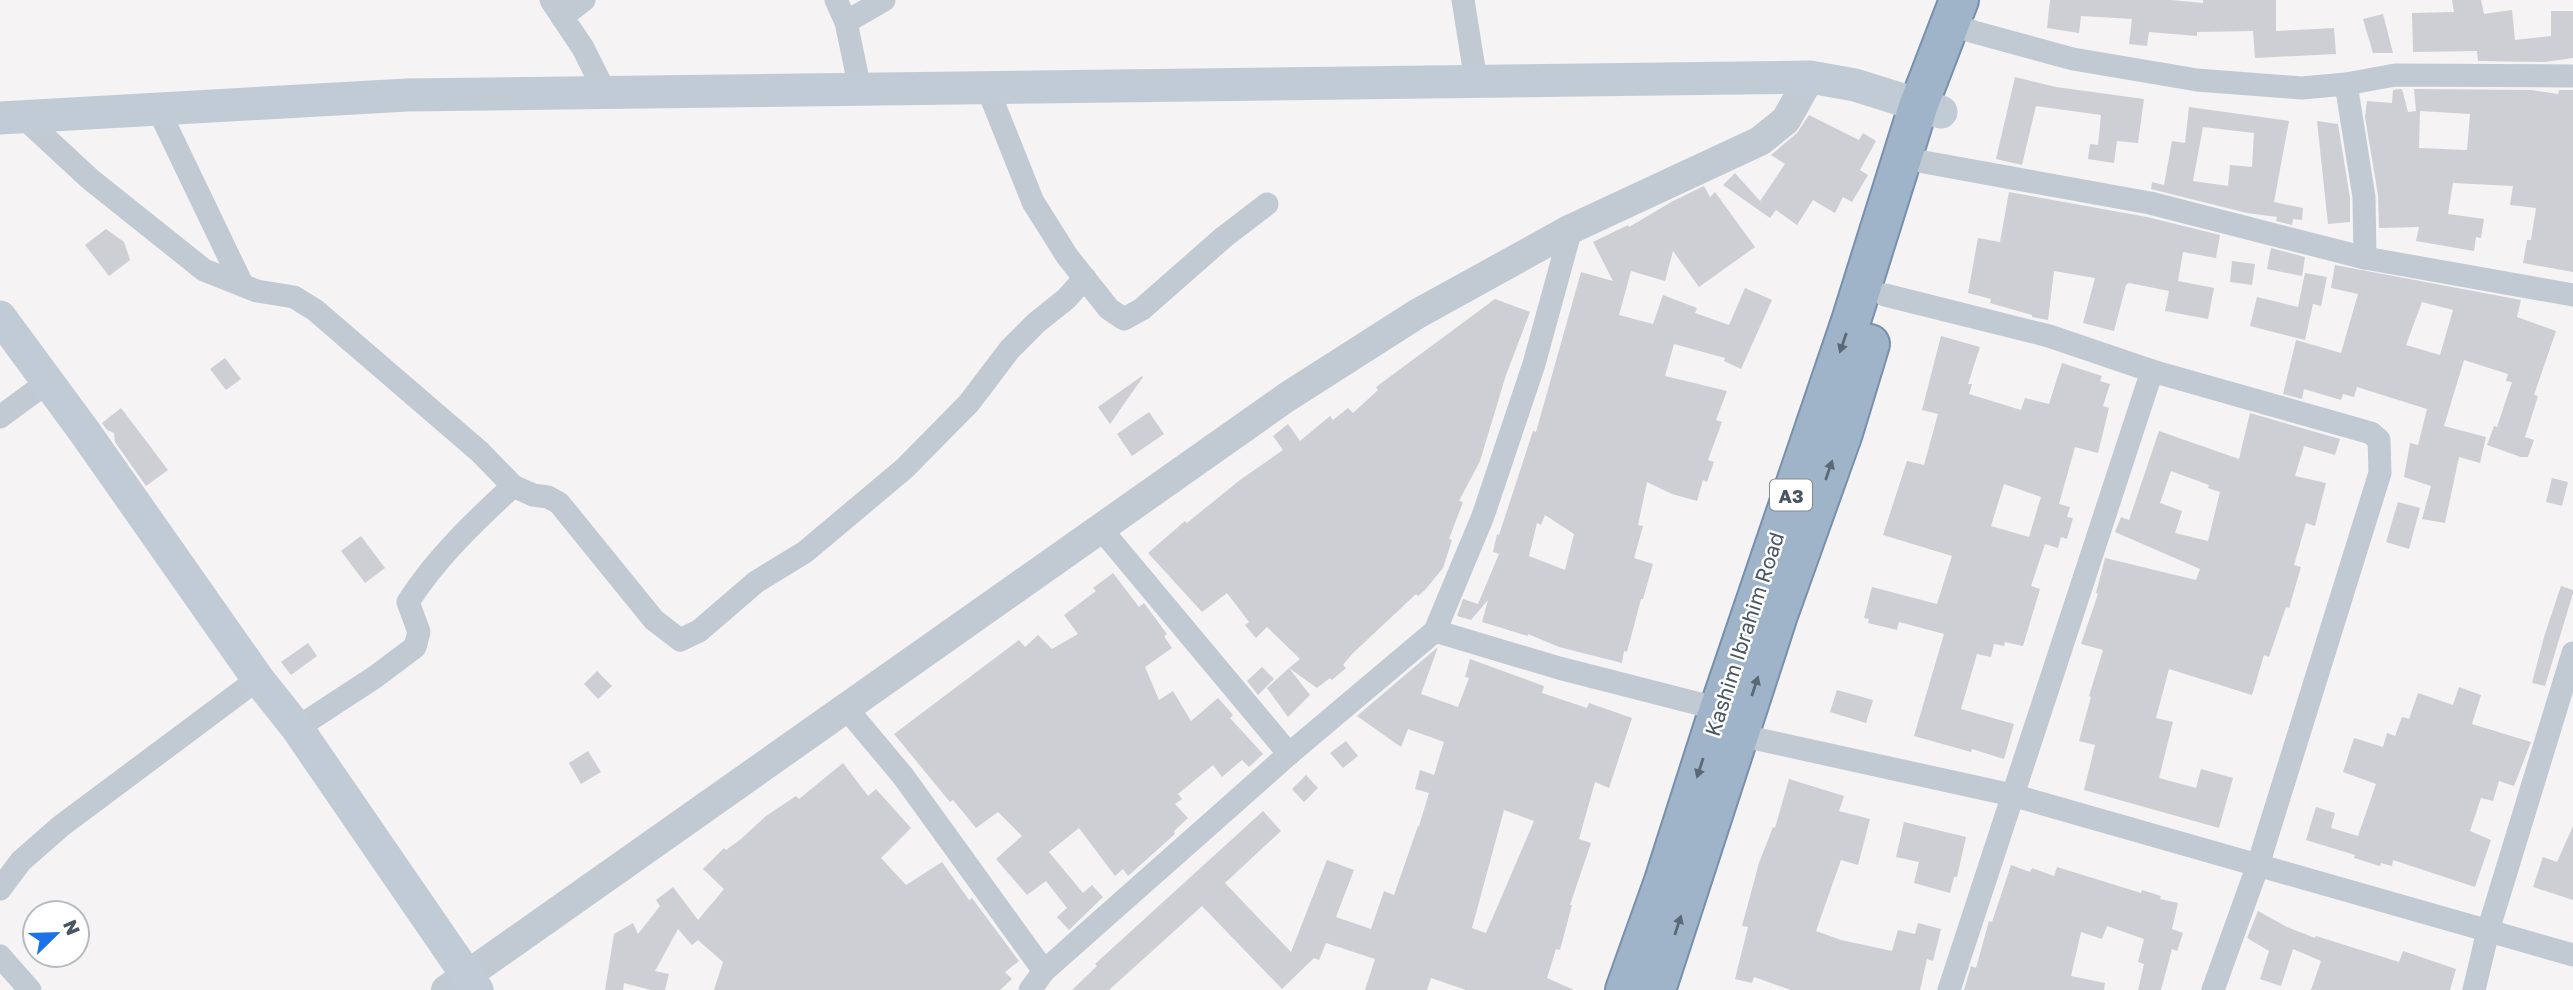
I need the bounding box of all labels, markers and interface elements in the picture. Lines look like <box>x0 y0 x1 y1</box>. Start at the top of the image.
one-way arrow <box>1837 333 1848 354</box>
one-way arrow <box>1824 460 1835 481</box>
road number: A3 <box>1770 480 1812 510</box>
street label: Kashim Ibrahim Road <box>1699 529 1789 739</box>
one-way arrow <box>1751 675 1761 696</box>
one-way arrow <box>1694 757 1705 778</box>
north arrow <box>21 899 91 969</box>
one-way arrow <box>1673 915 1684 936</box>
text: N <box>59 916 86 938</box>

